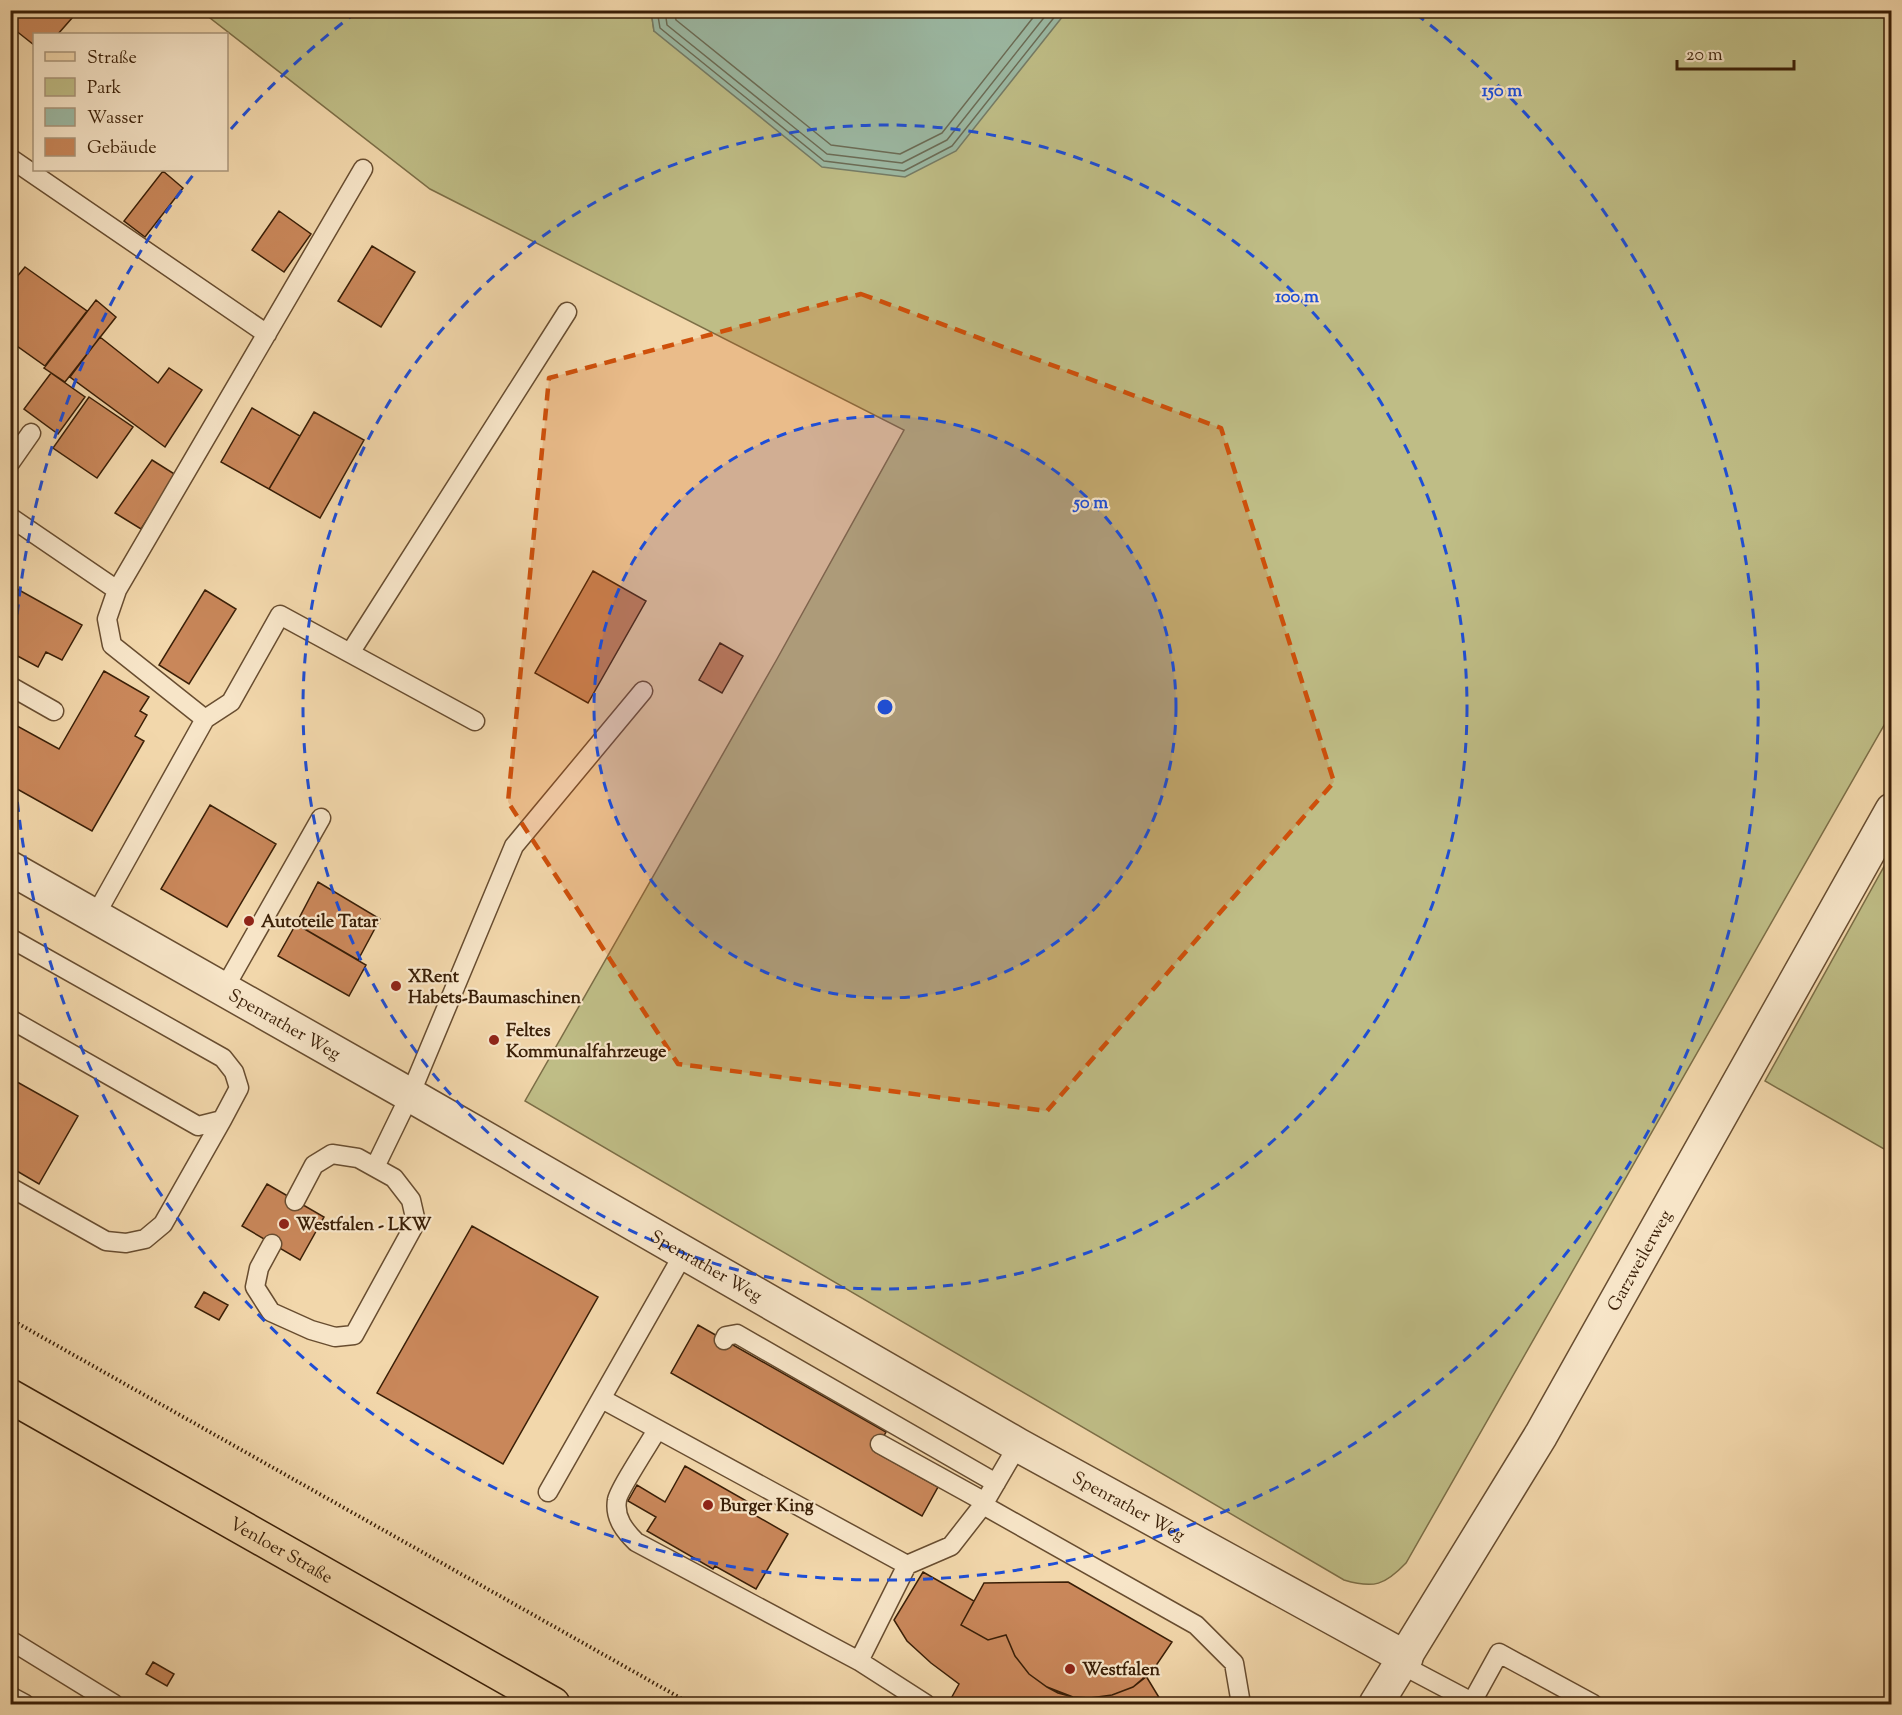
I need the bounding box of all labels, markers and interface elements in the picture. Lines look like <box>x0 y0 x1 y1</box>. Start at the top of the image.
legend <box>33 33 228 171</box>
scale bar <box>1677 33 1794 71</box>
text: 20 m <box>1686 43 1723 69</box>
text: Straße <box>87 46 137 72</box>
text: Park <box>87 76 122 102</box>
text: 150 m <box>1482 79 1522 105</box>
text: Wasser <box>87 106 144 132</box>
text: Gebäude <box>87 136 157 162</box>
text: 100 m <box>1275 285 1319 311</box>
text: 50 m <box>1072 491 1108 517</box>
centre of rings <box>875 697 895 717</box>
place label: Autoteile Tatar <box>261 910 378 936</box>
marker: Autoteile Tatar <box>242 914 256 928</box>
place label: XRent Habets-Baumaschinen <box>408 965 581 1012</box>
marker: XRent Habets-Baumaschinen <box>389 979 403 993</box>
street label: Spenrather Weg <box>223 983 345 1068</box>
place label: Feltes Kommunalfahrzeuge <box>506 1019 667 1066</box>
marker: Feltes Kommunalfahrzeuge <box>487 1033 501 1047</box>
street label: Garzweilerweg <box>1602 1205 1680 1317</box>
place label: Westfalen - LKW <box>296 1213 432 1239</box>
marker: Westfalen - LKW <box>277 1217 291 1231</box>
street label: Spenrather Weg <box>645 1225 766 1310</box>
street label: Spenrather Weg <box>1067 1466 1189 1549</box>
place label: Burger King <box>720 1494 814 1520</box>
marker: Burger King <box>701 1498 715 1512</box>
street label: Venloer Straße <box>224 1512 337 1591</box>
place label: Westfalen <box>1082 1658 1161 1684</box>
marker: Westfalen <box>1063 1662 1077 1676</box>

